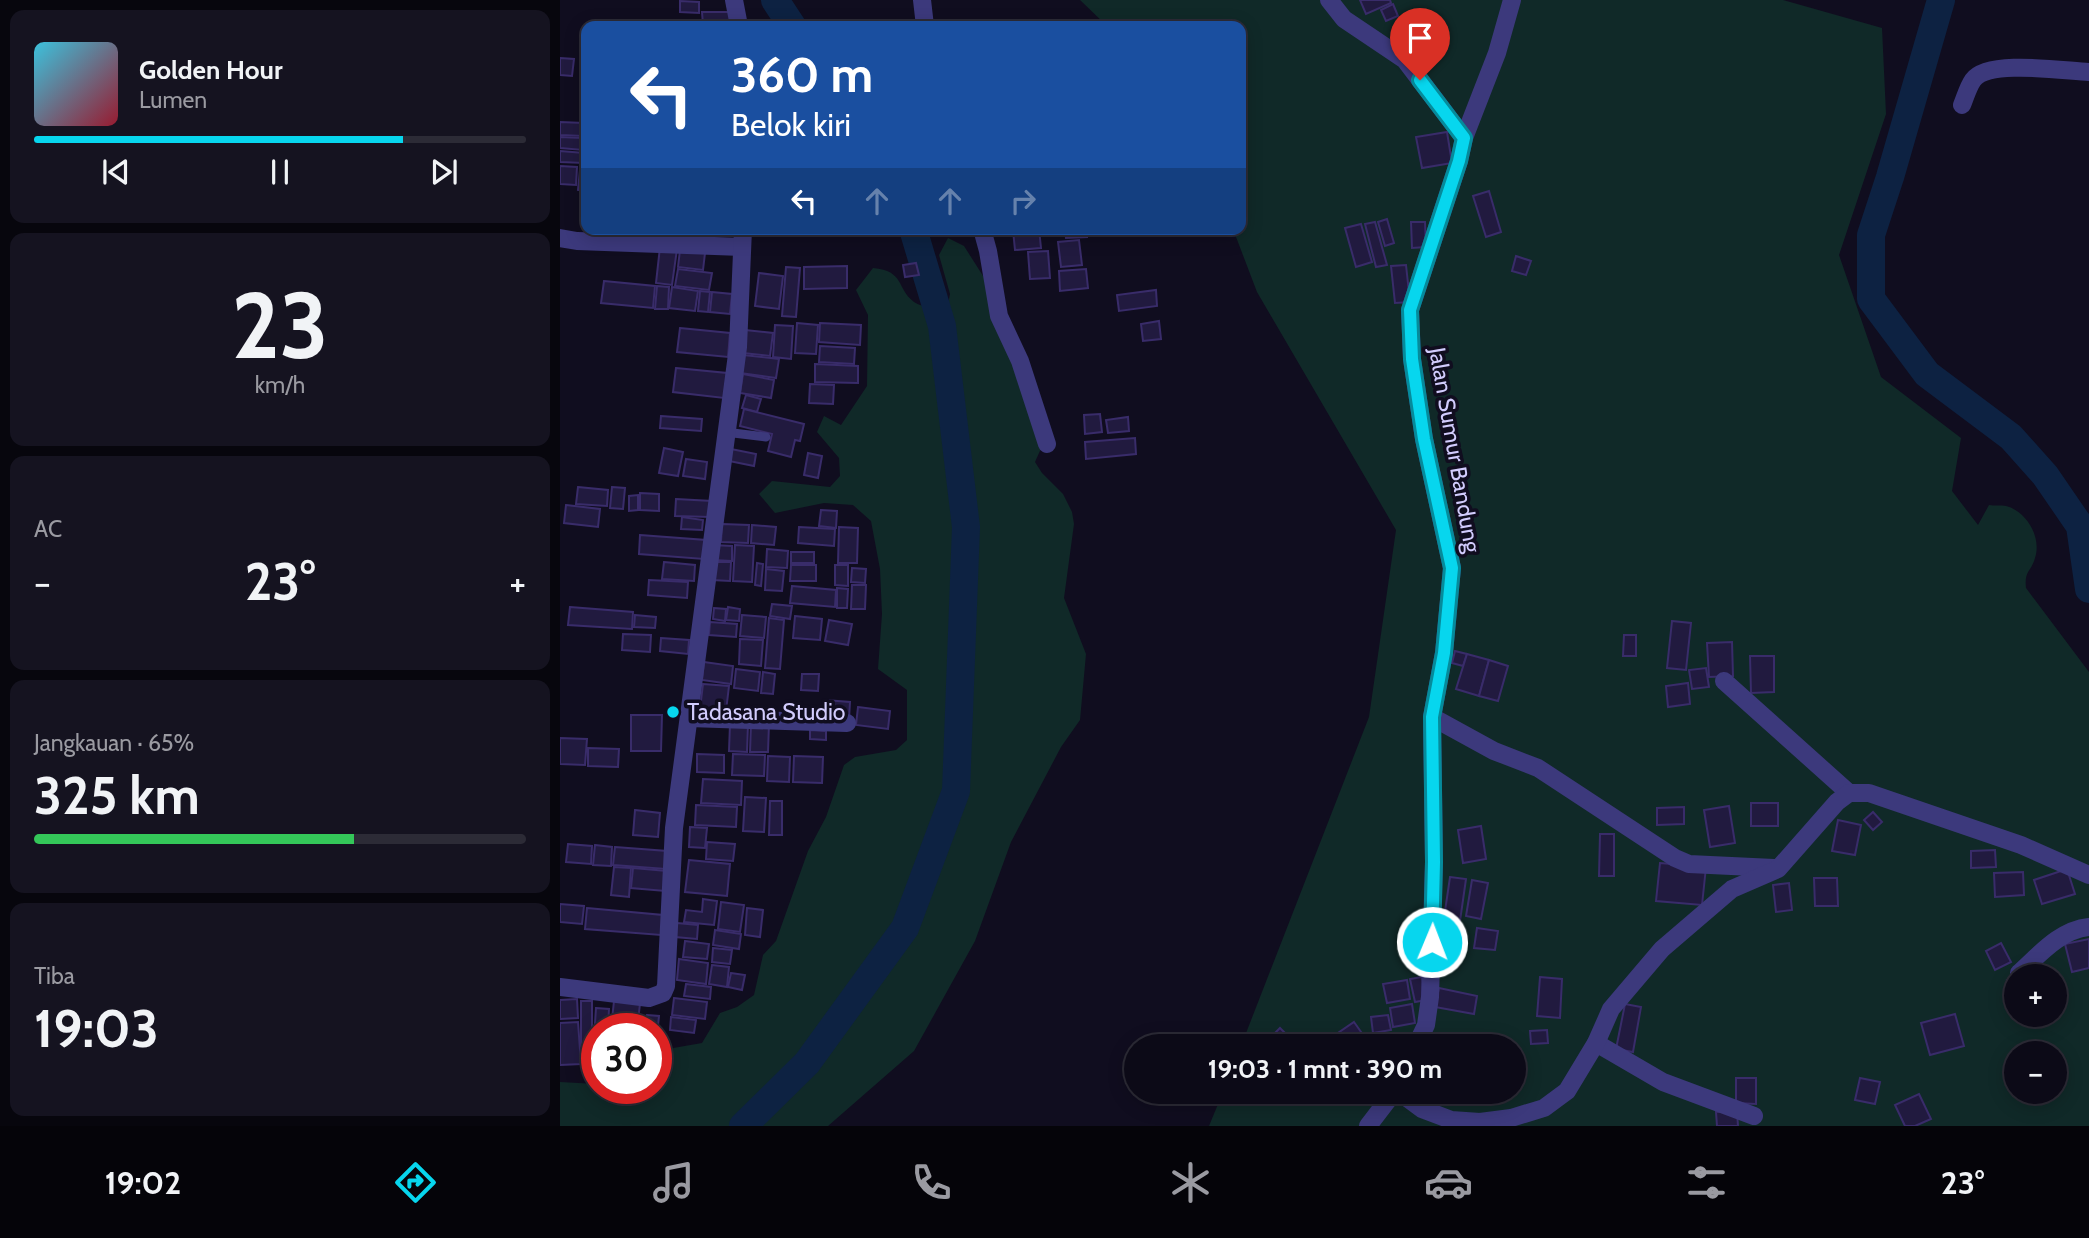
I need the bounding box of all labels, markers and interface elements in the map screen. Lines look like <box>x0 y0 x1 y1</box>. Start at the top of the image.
pin <box>1390 8 1450 80</box>
icon: arrive <box>1401 19 1439 57</box>
text: 360 m <box>731 45 873 104</box>
icon: left <box>616 49 707 140</box>
text: Golden Hour <box>139 54 282 86</box>
text: Lumen <box>139 86 207 114</box>
text: Belok kiri <box>731 105 851 144</box>
icon: previous <box>97 153 135 191</box>
icon: pause <box>261 153 299 191</box>
icon: next <box>425 153 463 191</box>
icon: left <box>785 182 823 220</box>
icon: ahead <box>858 182 896 220</box>
icon: ahead <box>931 182 969 220</box>
icon: right <box>1004 182 1042 220</box>
text: 23 <box>231 270 329 381</box>
street label: Jalan Sumur Bandung <box>1423 344 1487 555</box>
text: km/h <box>255 371 305 399</box>
text: AC <box>34 515 62 543</box>
text: 23° <box>245 550 315 613</box>
text: − <box>34 559 51 606</box>
text: + <box>509 559 526 606</box>
place label: Tadasana Studio <box>687 698 846 726</box>
marker: Tadasana Studio <box>665 704 681 720</box>
text: Jangkauan · 65% <box>34 729 194 757</box>
text: 325 km <box>34 764 200 827</box>
position arrow <box>1395 905 1469 979</box>
text: Tiba <box>34 962 75 990</box>
map controls <box>2004 964 2067 1104</box>
button: + <box>2004 964 2067 1027</box>
text: 19:03 <box>34 997 159 1060</box>
speed limit sign: 30 <box>581 1013 672 1104</box>
button: − <box>2004 1041 2067 1104</box>
text: 19:03 · 1 mnt · 390 m <box>1208 1053 1442 1085</box>
icon: directions <box>391 1158 440 1207</box>
icon: music <box>649 1158 698 1207</box>
icon: phone <box>907 1158 956 1207</box>
icon: climate <box>1166 1158 1215 1207</box>
icon: car <box>1424 1158 1473 1207</box>
icon: filters <box>1682 1158 1731 1207</box>
text: 19:02 <box>105 1163 181 1202</box>
text: 23° <box>1941 1163 1984 1202</box>

